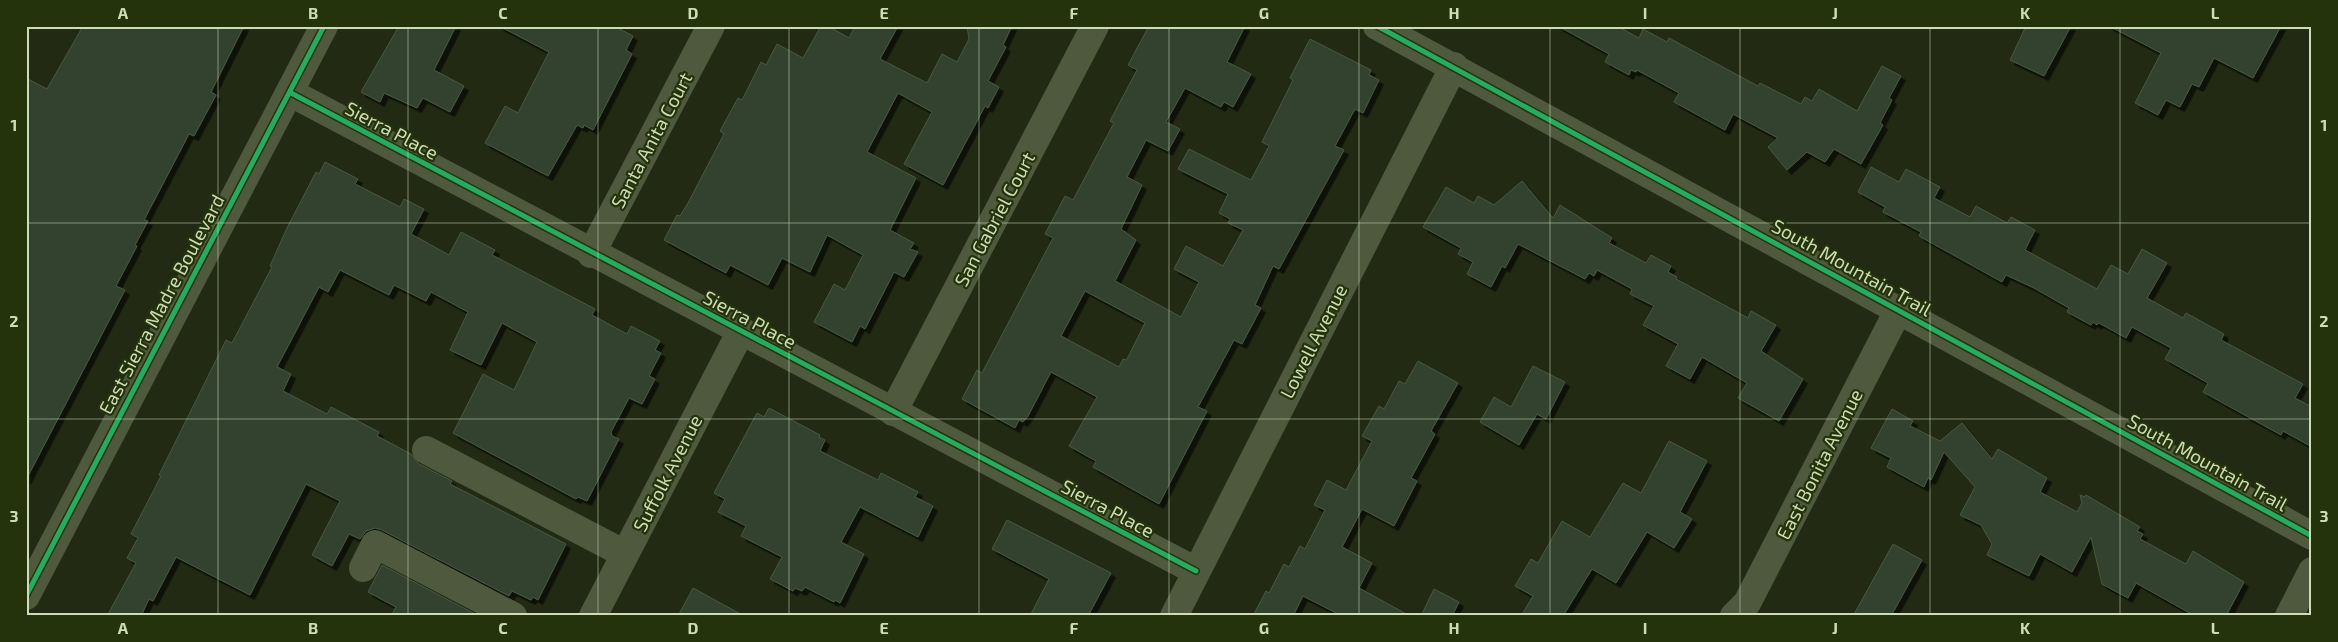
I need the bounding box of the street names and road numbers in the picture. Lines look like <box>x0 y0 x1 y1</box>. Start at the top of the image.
street label: Santa Anita Court <box>606 68 696 212</box>
street label: Sierra Place <box>342 96 442 164</box>
street label: San Gabriel Court <box>949 148 1039 290</box>
street label: East Sierra Madre Boulevard <box>93 190 229 418</box>
street label: South Mountain Trail <box>1768 214 1936 321</box>
street label: Lowell Avenue <box>1274 280 1352 402</box>
street label: Sierra Place <box>700 285 800 353</box>
street label: East Bonita Avenue <box>1771 385 1867 543</box>
street label: South Mountain Trail <box>2124 409 2292 516</box>
street label: Suffolk Avenue <box>628 411 706 535</box>
street label: Sierra Place <box>1058 474 1158 542</box>

